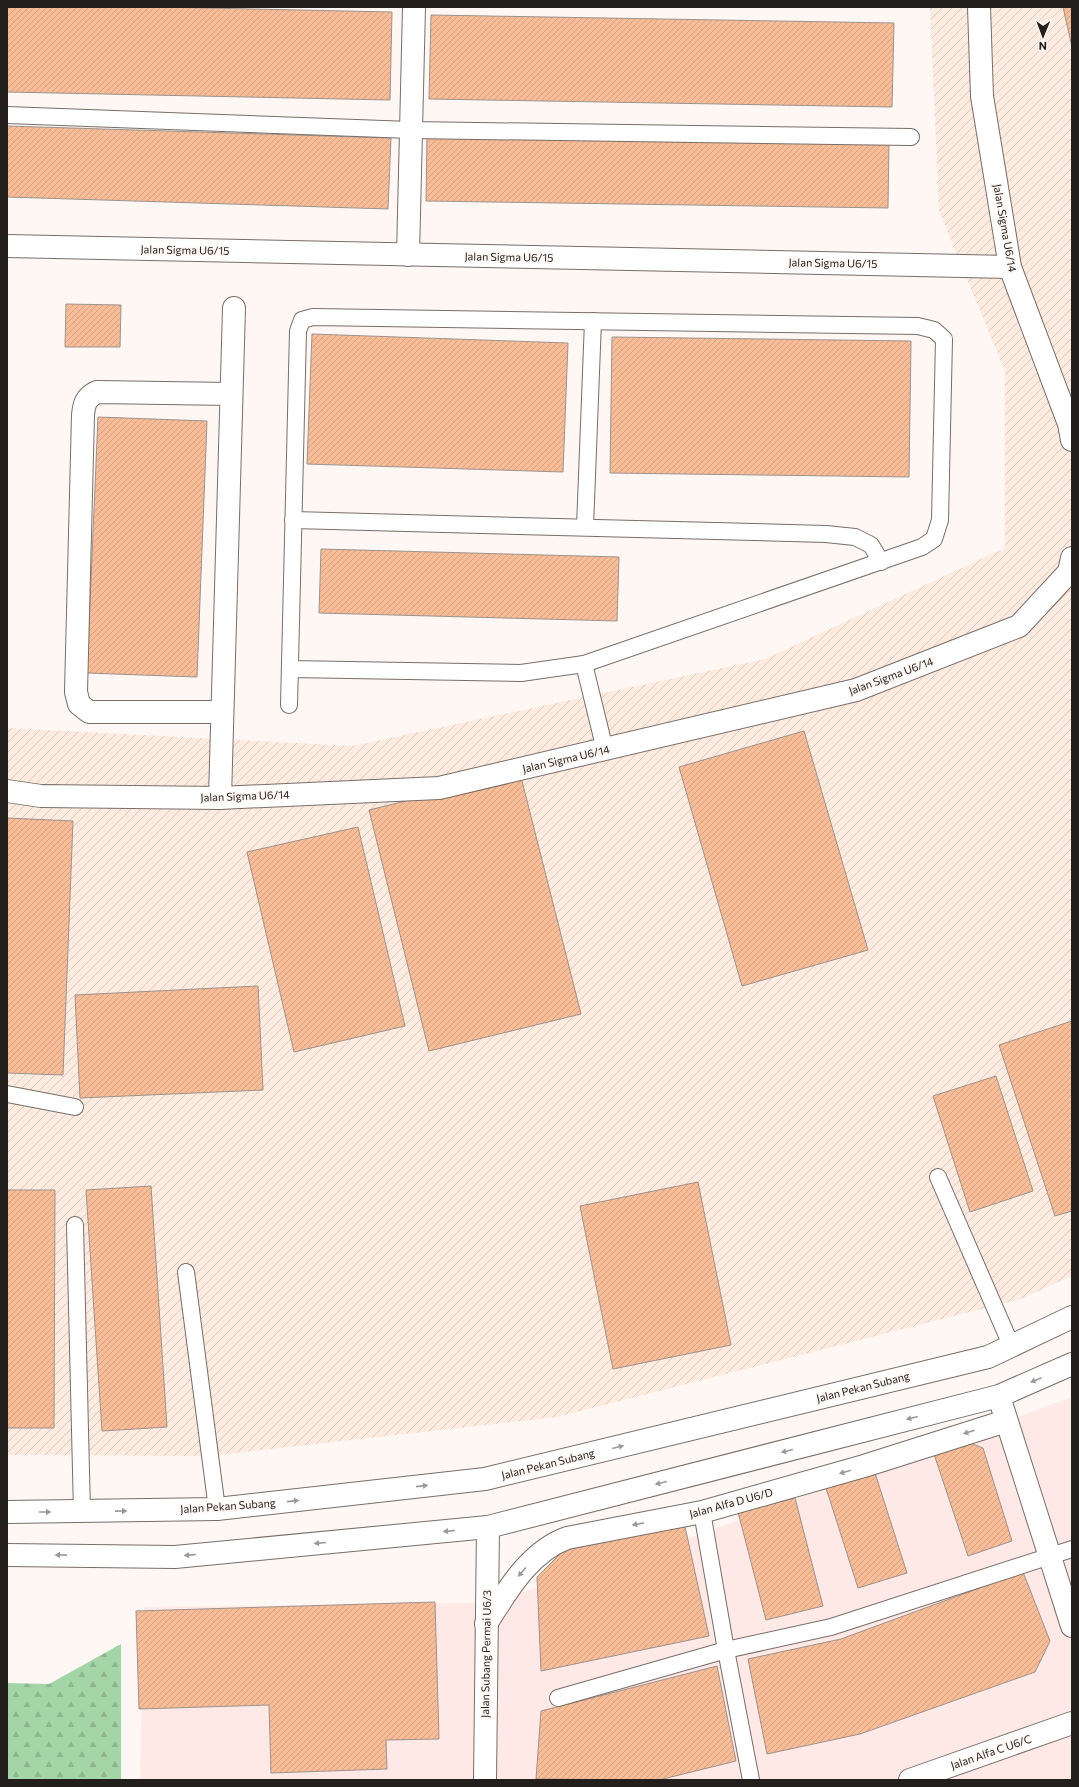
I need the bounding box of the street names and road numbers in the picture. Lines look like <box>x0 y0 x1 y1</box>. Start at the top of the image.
street label: Jalan Sigma U6/14 <box>990 183 1020 274</box>
street label: Jalan Sigma U6/15 <box>140 242 230 258</box>
street label: Jalan Sigma U6/15 <box>464 249 554 265</box>
street label: Jalan Sigma U6/15 <box>788 255 878 271</box>
street label: Jalan Sigma U6/14 <box>847 654 936 698</box>
street label: Jalan Sigma U6/14 <box>521 742 611 776</box>
street label: Jalan Sigma U6/14 <box>200 787 290 805</box>
street label: Jalan Pekan Subang <box>815 1369 911 1405</box>
street label: Jalan Pekan Subang <box>500 1446 596 1482</box>
street label: Jalan Alfa D U6/D <box>688 1485 774 1521</box>
street label: Jalan Pekan Subang <box>180 1496 276 1516</box>
street label: Jalan Subang Permai U6/3 <box>478 1590 494 1718</box>
street label: Jalan Alfa C U6/C <box>949 1732 1033 1772</box>

